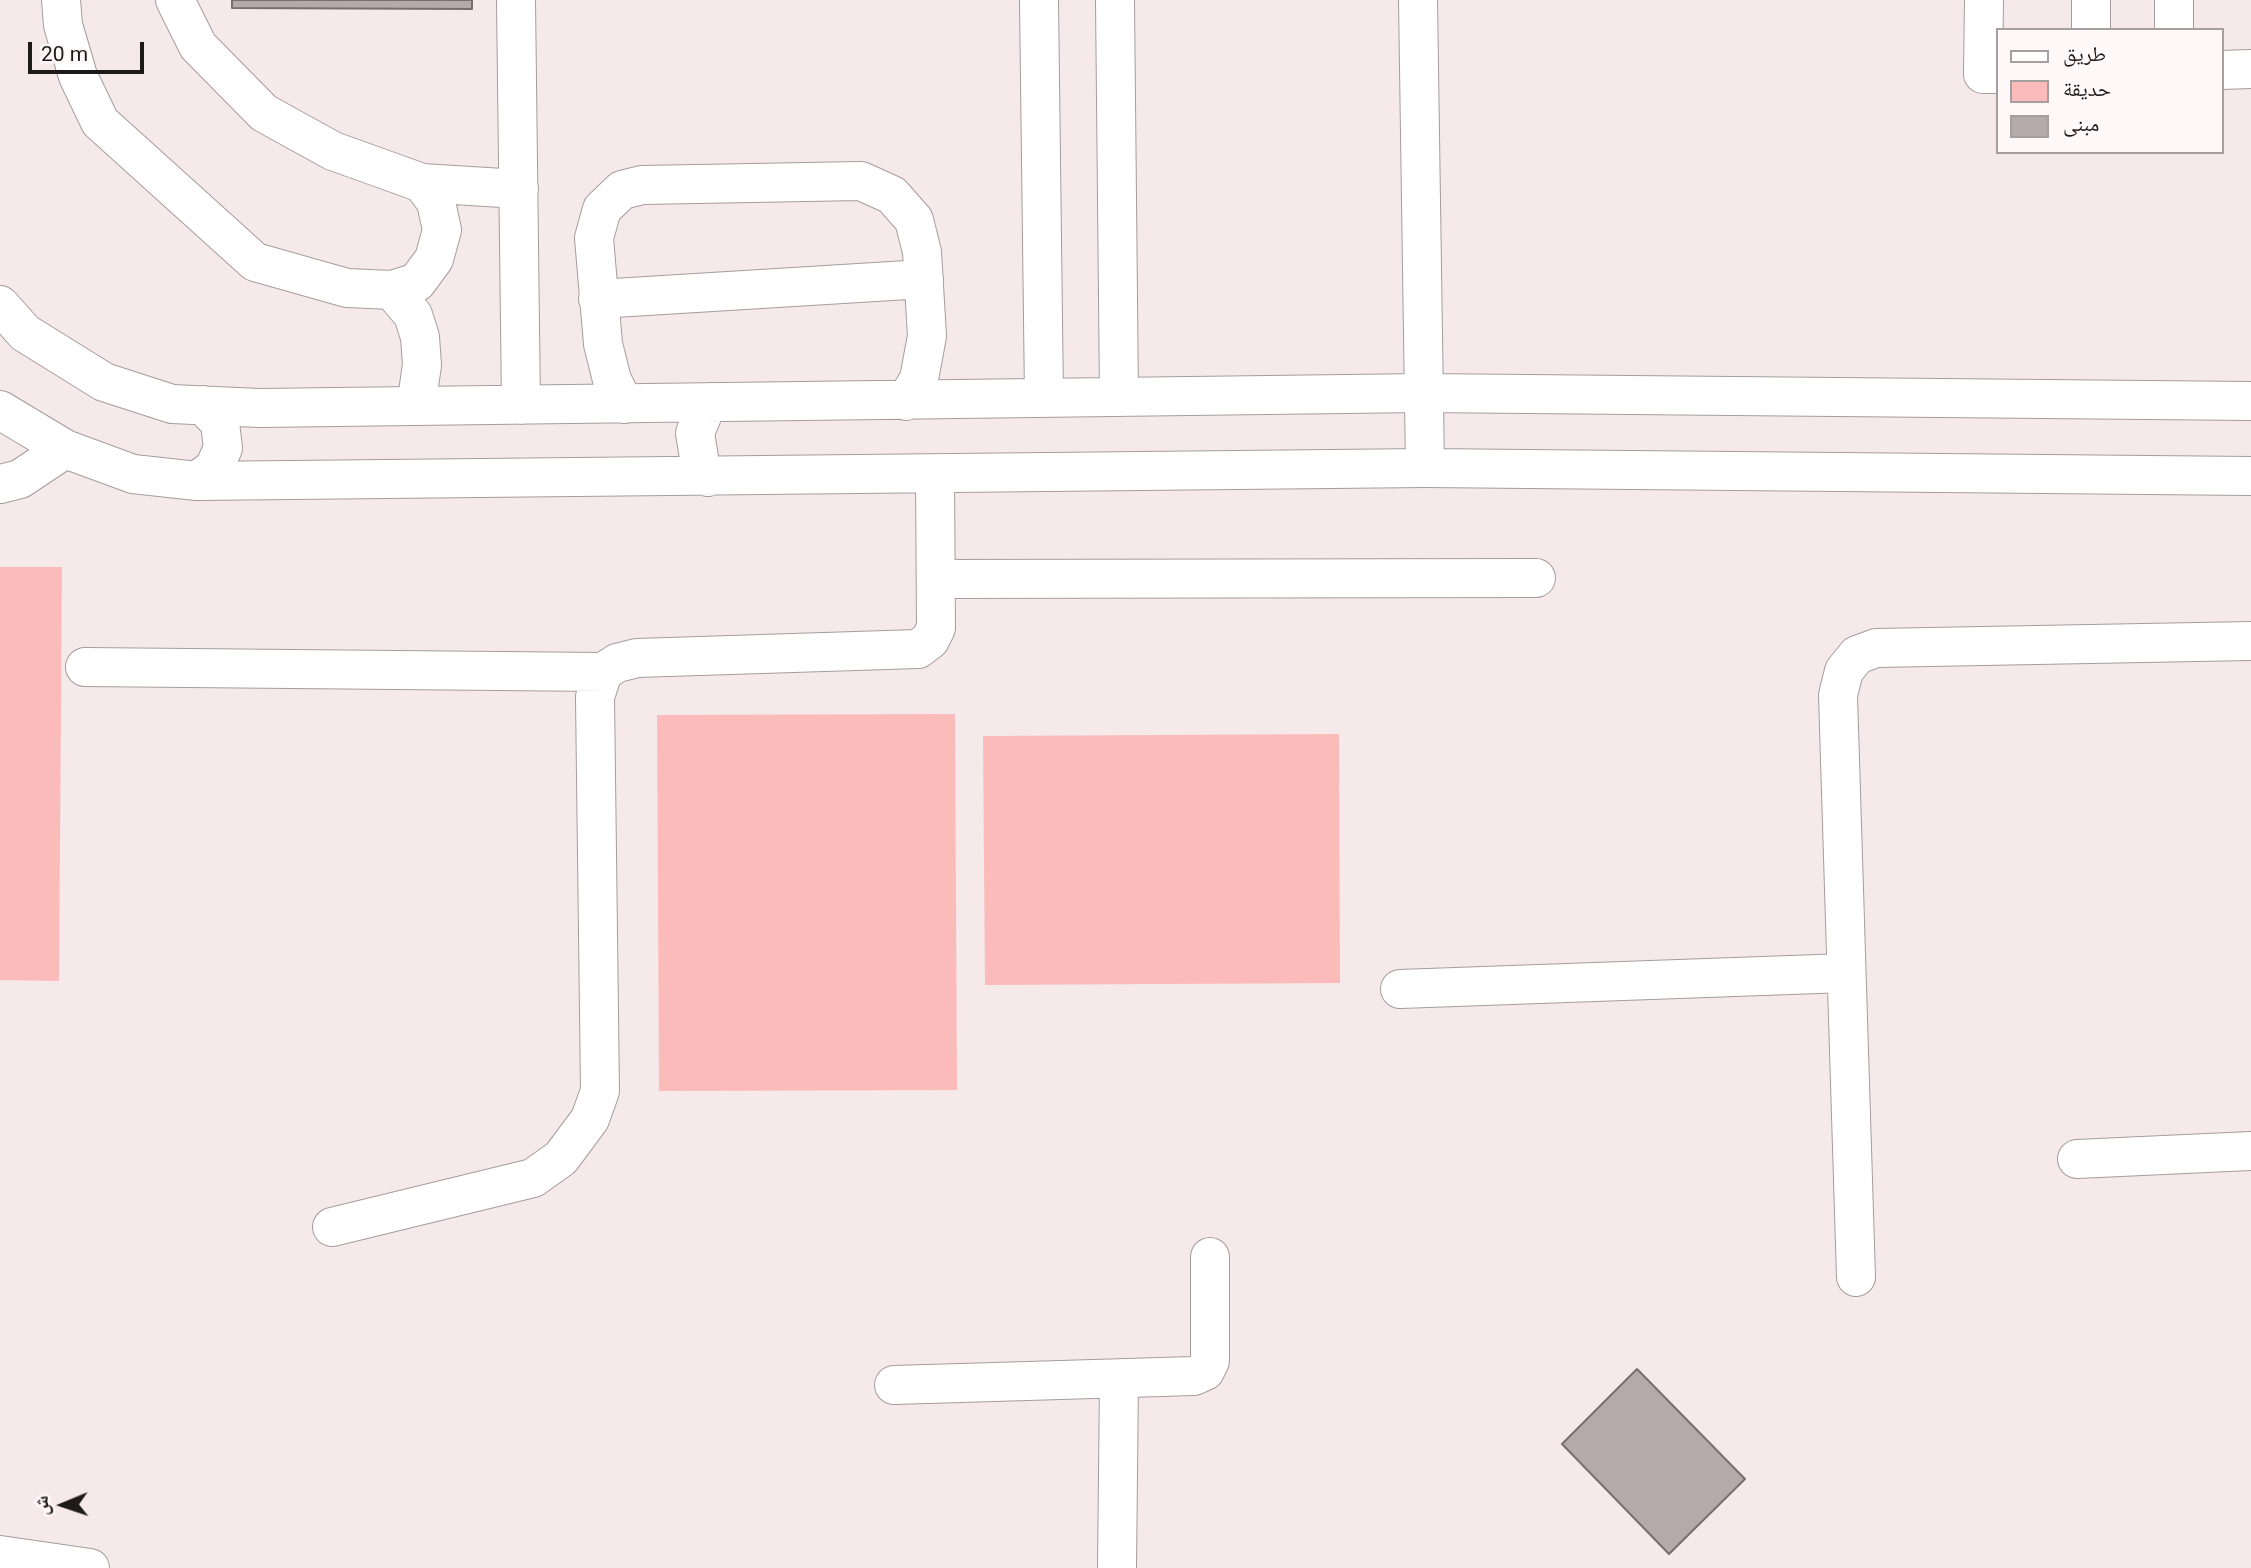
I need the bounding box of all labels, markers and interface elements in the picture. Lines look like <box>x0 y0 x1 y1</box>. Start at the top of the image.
scale bar <box>32 28 147 72</box>
legend <box>1996 28 2223 154</box>
text: 20 m <box>41 42 88 66</box>
text: طريق <box>2063 42 2106 66</box>
text: حديقة <box>2063 77 2111 101</box>
text: مبنى <box>2063 112 2099 136</box>
north arrow <box>28 1470 98 1540</box>
text: ش <box>30 1495 53 1516</box>

